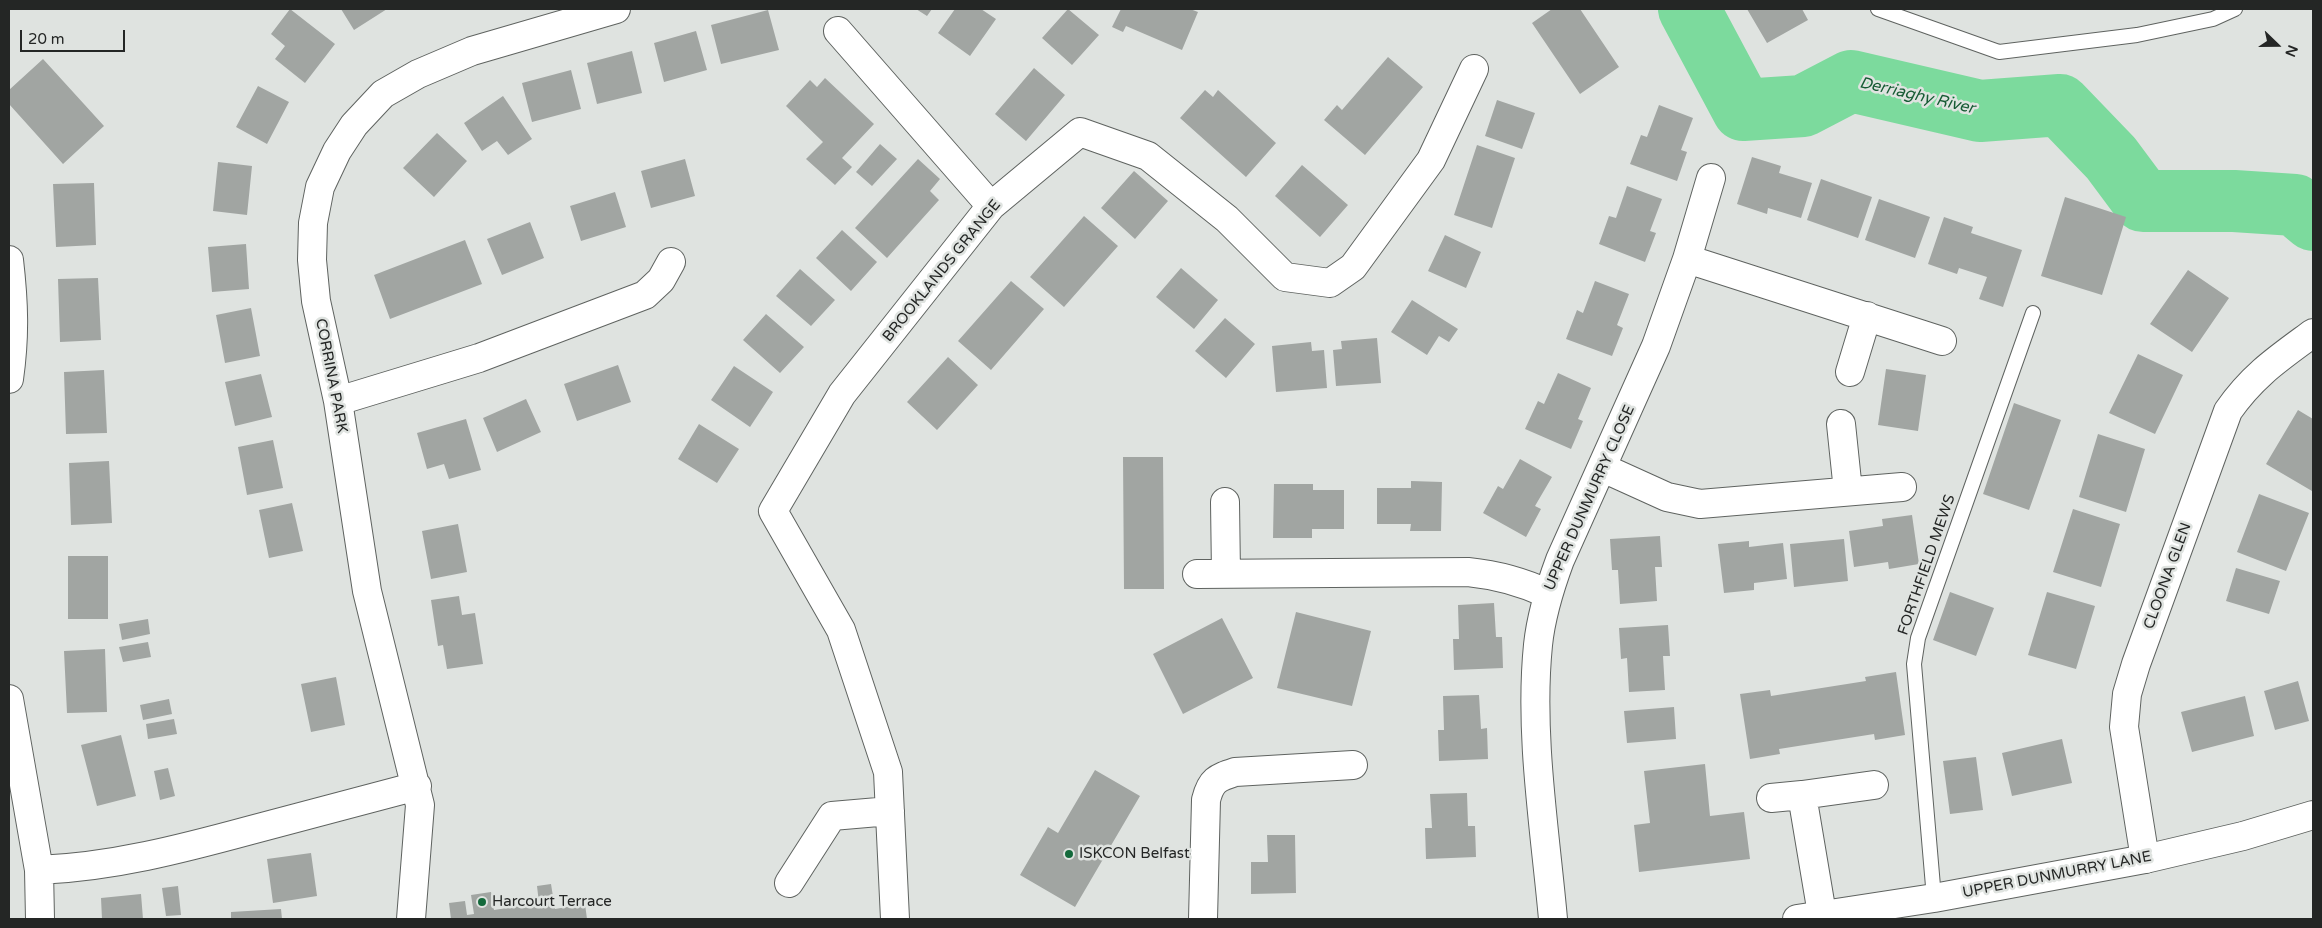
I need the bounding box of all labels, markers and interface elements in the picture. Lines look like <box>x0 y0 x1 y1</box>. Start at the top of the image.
scale bar <box>22 20 128 52</box>
north arrow <box>2252 20 2302 70</box>
text: 20 m <box>28 30 65 48</box>
text: N <box>2281 42 2301 59</box>
water label: Derriaghy River <box>1858 73 1976 119</box>
street label: BROOKLANDS GRANGE <box>879 196 1005 346</box>
street label: CORRINA PARK <box>311 317 351 435</box>
street label: UPPER DUNMURRY CLOSE <box>1541 402 1639 594</box>
street label: FORTHFIELD MEWS <box>1895 492 1959 638</box>
street label: CLOONA GLEN <box>2140 520 2196 632</box>
place label: ISKCON Belfast <box>1079 845 1190 863</box>
marker: ISKCON Belfast <box>1063 848 1075 860</box>
street label: UPPER DUNMURRY LANE <box>1961 848 2153 902</box>
place label: Harcourt Terrace <box>492 893 612 911</box>
marker: Harcourt Terrace <box>476 896 488 908</box>

